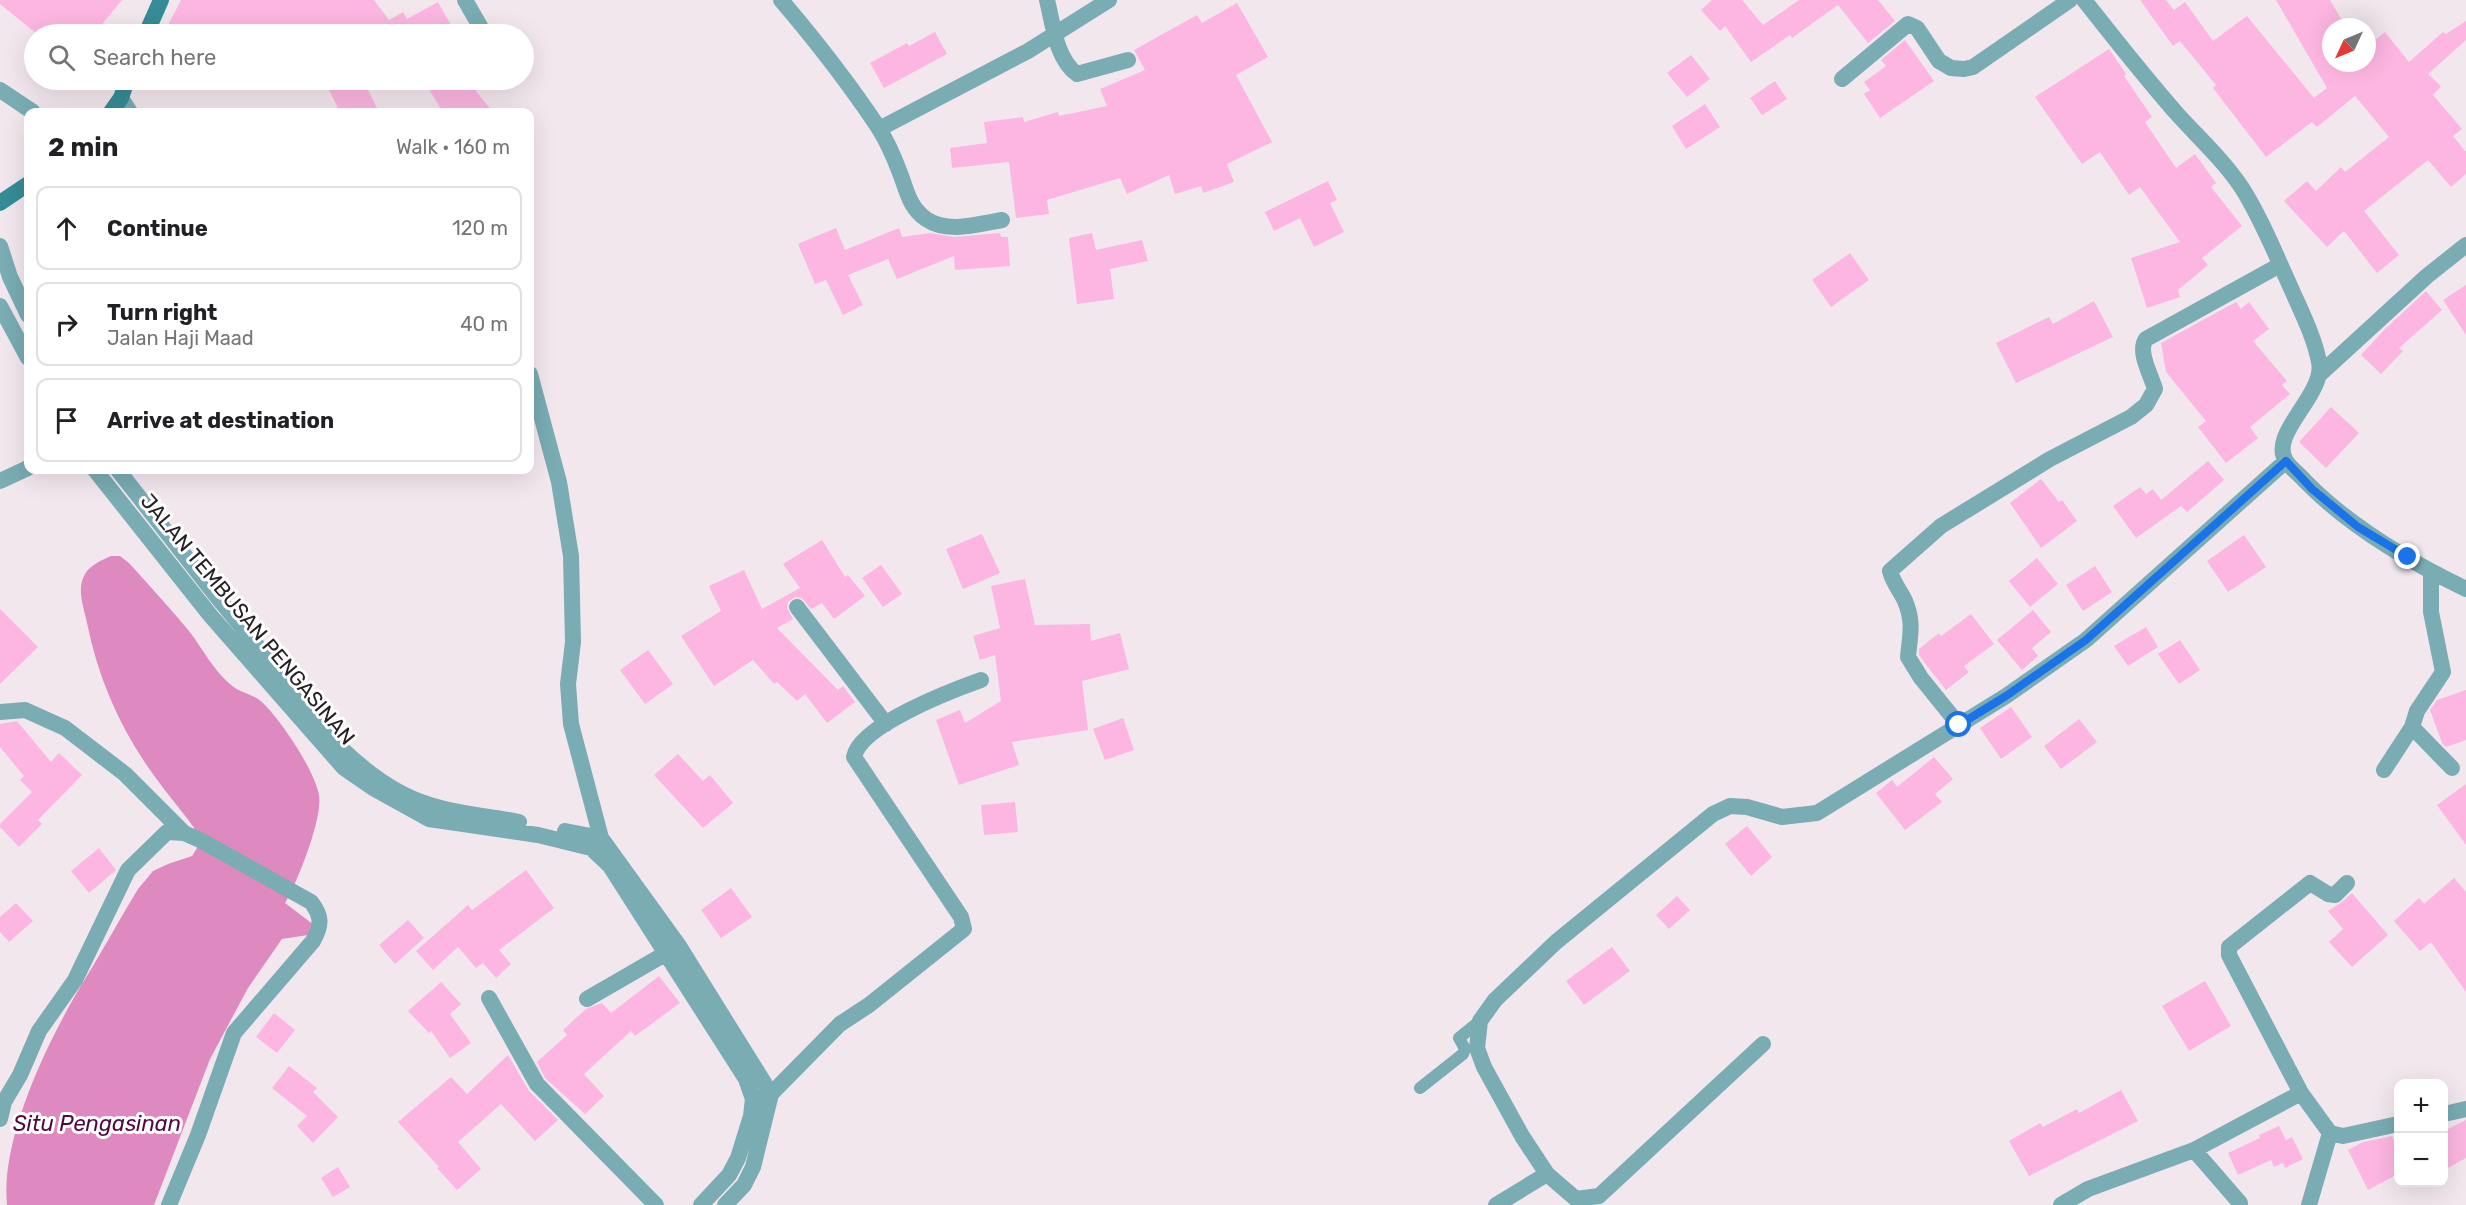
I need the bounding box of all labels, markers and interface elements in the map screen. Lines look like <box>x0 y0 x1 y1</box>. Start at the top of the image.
north arrow <box>2322 18 2376 72</box>
search box <box>24 24 534 90</box>
icon: search <box>45 41 78 74</box>
text: Search here <box>93 44 216 71</box>
text: 2 min <box>48 132 118 163</box>
text: Walk · 160 m <box>396 135 510 159</box>
icon: ahead <box>50 212 83 245</box>
text: Continue <box>107 215 208 242</box>
text: 120 m <box>452 216 508 240</box>
text: Turn right <box>107 299 217 326</box>
icon: right <box>50 308 83 341</box>
text: 40 m <box>460 312 508 336</box>
text: Jalan Haji Maad <box>107 326 254 350</box>
icon: arrive <box>50 404 83 437</box>
text: Arrive at destination <box>107 407 334 434</box>
street label: JALAN TEMBUSAN PENGASINAN <box>136 488 360 750</box>
route end <box>2394 543 2420 569</box>
route start <box>1945 711 1971 737</box>
map controls <box>2394 1079 2448 1187</box>
button: + <box>2394 1079 2448 1133</box>
water label: Situ Pengasinan <box>13 1110 181 1137</box>
button: − <box>2394 1133 2448 1187</box>

